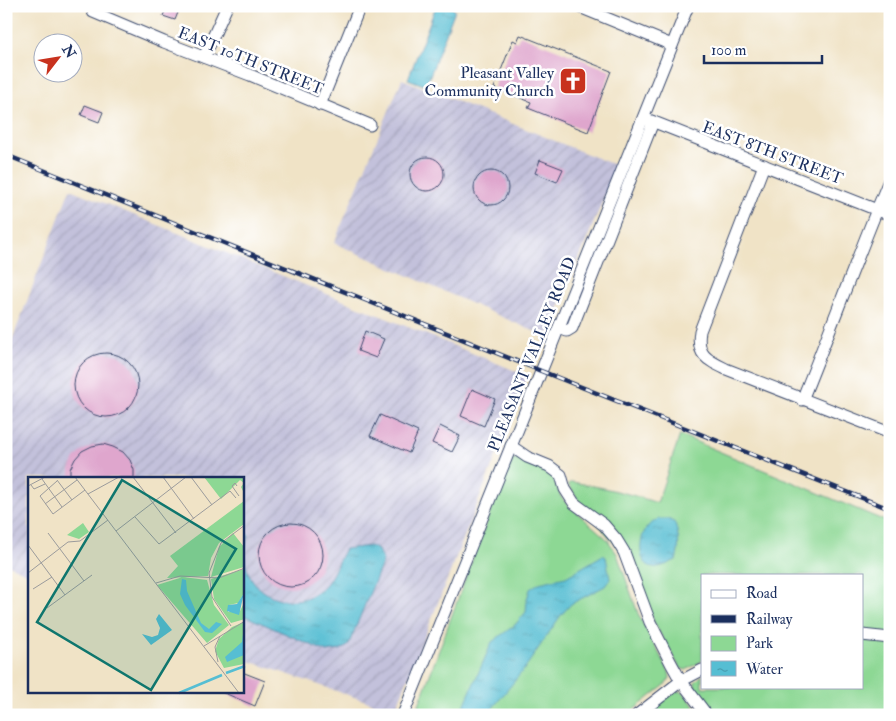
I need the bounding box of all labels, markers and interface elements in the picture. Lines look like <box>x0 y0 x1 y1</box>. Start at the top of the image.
street label: EAST 10TH STREET <box>175 23 326 99</box>
north arrow <box>32 32 82 82</box>
scale bar <box>704 32 821 64</box>
text: N <box>58 41 79 62</box>
text: 100 m <box>711 41 747 60</box>
place label: Pleasant Valley Community Church <box>425 63 555 101</box>
church icon: Pleasant Valley Community Church <box>558 66 588 96</box>
street label: EAST 8TH STREET <box>700 117 846 189</box>
street label: PLEASANT VALLEY ROAD <box>484 254 580 455</box>
inset map <box>28 477 244 694</box>
legend <box>701 574 864 688</box>
text: Road <box>746 584 778 603</box>
text: Railway <box>746 610 793 629</box>
text: Park <box>746 634 773 653</box>
text: Water <box>745 660 783 679</box>

